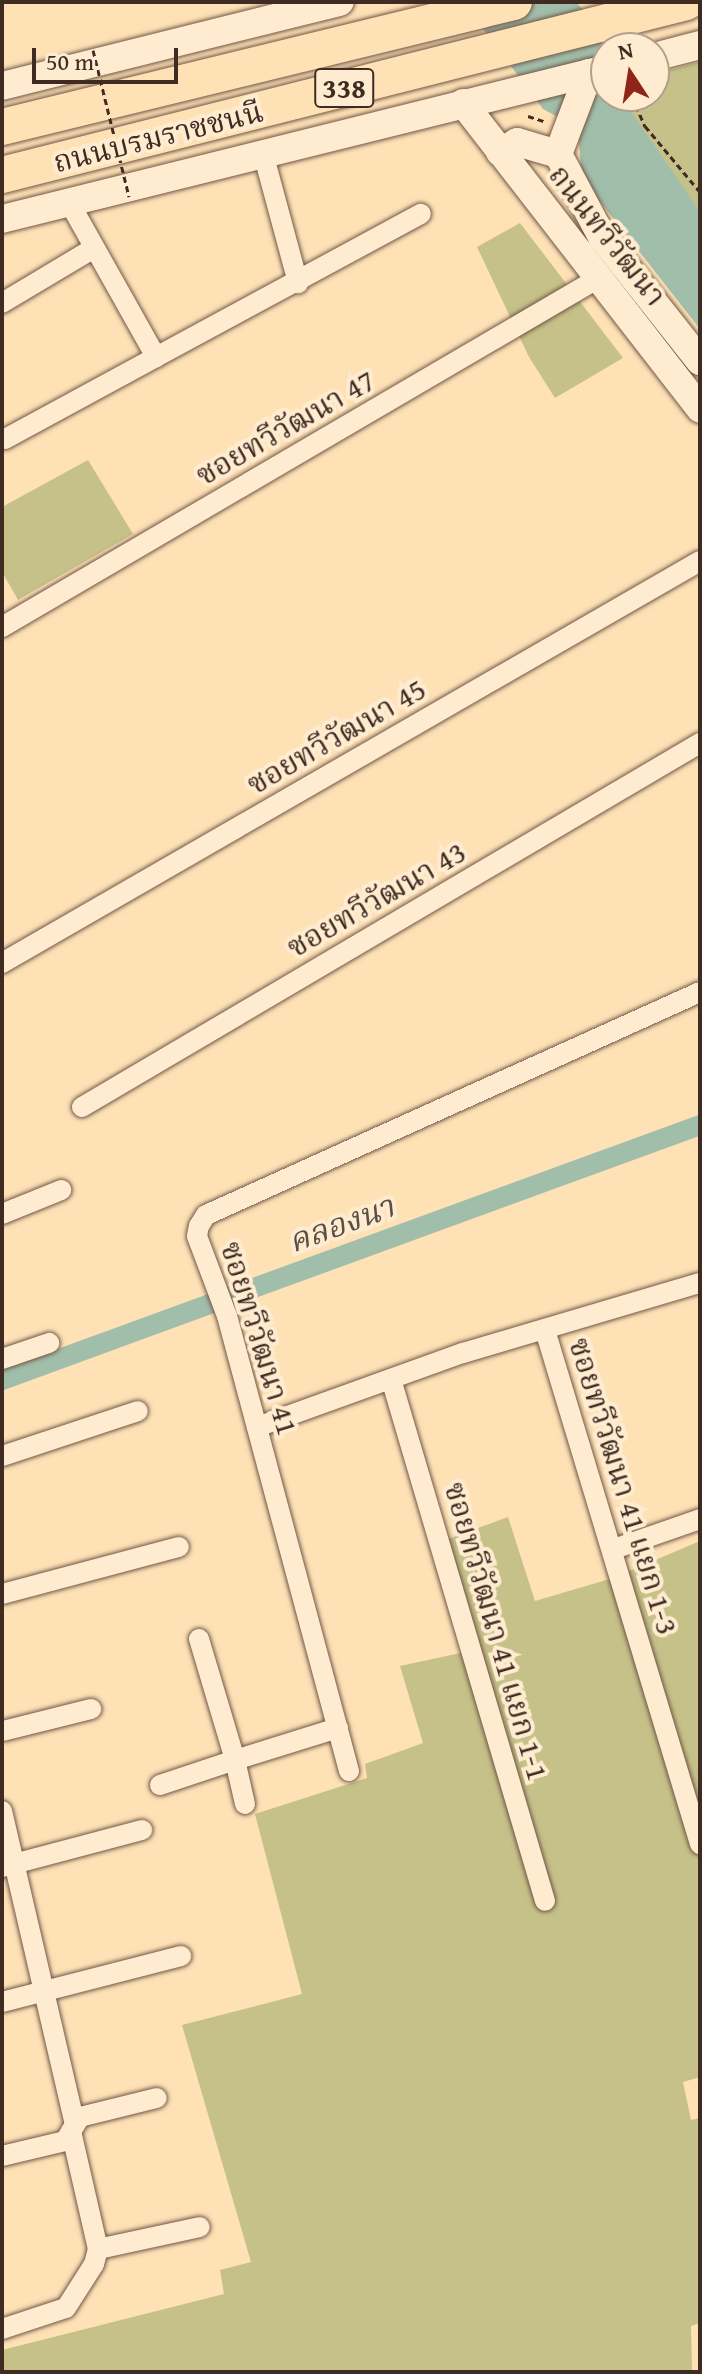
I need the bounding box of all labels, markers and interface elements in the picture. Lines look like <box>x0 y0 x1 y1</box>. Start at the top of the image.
scale bar <box>36 32 182 82</box>
north arrow <box>590 32 670 112</box>
text: N <box>615 33 636 68</box>
text: 50 m <box>46 44 94 79</box>
road number: 338 <box>314 64 374 112</box>
street label: ถนนบรมราชชนนี <box>49 92 267 180</box>
street label: ถนนทวีวัฒนา <box>542 157 674 313</box>
street label: ซอยทวีวัฒนา 47 <box>189 361 381 493</box>
street label: ซอยทวีวัฒนา 45 <box>240 670 432 802</box>
street label: ซอยทวีวัฒนา 43 <box>280 833 472 965</box>
water label: คลองนา <box>283 1187 399 1261</box>
street label: ซอยทวีวัฒนา 41 <box>213 1237 307 1439</box>
street label: ซอยทวีวัฒนา 41 แยก 1-3 <box>562 1333 686 1639</box>
street label: ซอยทวีวัฒนา 41 แยก 1-1 <box>437 1478 557 1784</box>

